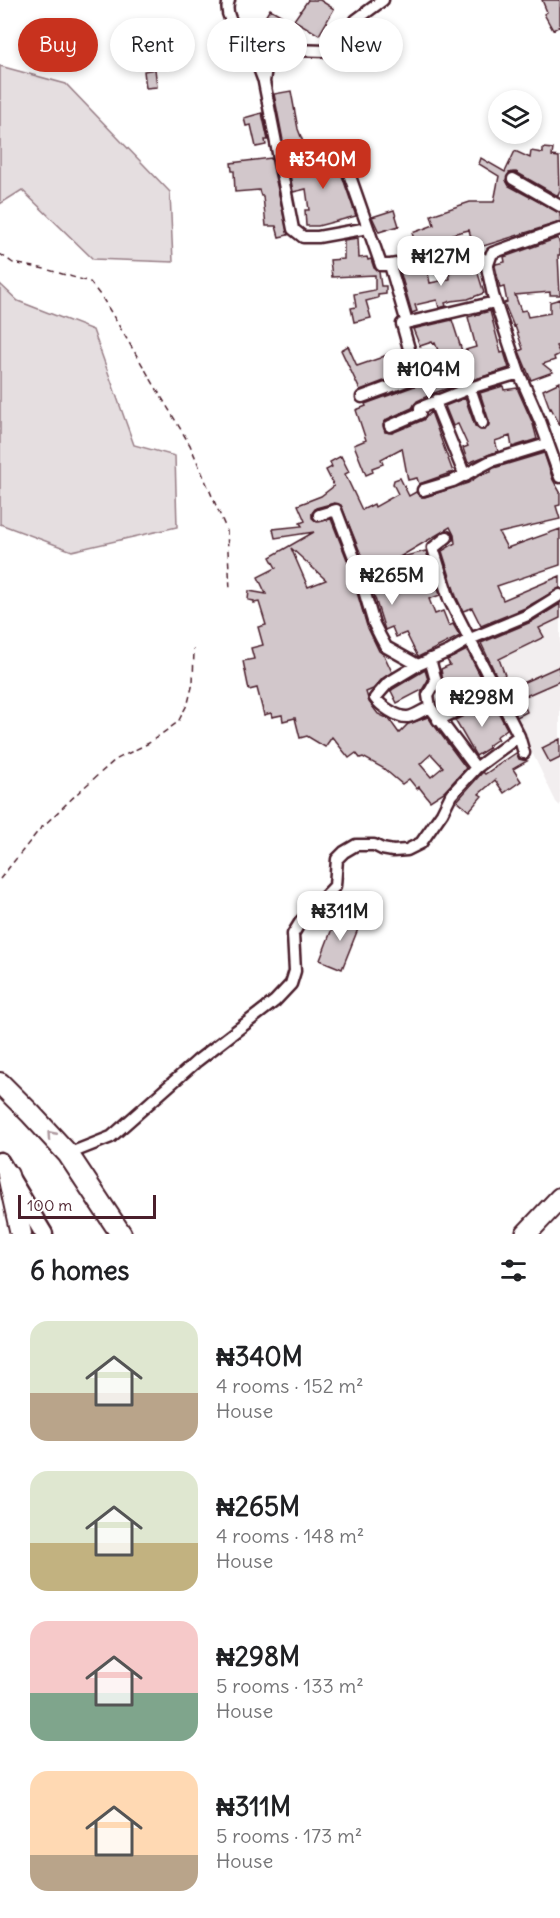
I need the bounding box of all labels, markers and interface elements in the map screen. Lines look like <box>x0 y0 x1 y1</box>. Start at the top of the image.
chip: Buy <box>18 18 98 72</box>
chip: Rent <box>110 18 195 72</box>
chip: Filters <box>207 18 307 72</box>
chip: New <box>319 18 403 72</box>
map controls <box>488 90 542 144</box>
button: layers <box>488 90 542 144</box>
pin: ₦340M <box>281 139 365 190</box>
text: ₦340M <box>290 146 356 171</box>
pin: ₦127M <box>399 236 483 287</box>
text: ₦127M <box>411 243 471 268</box>
pin: ₦104M <box>387 349 471 400</box>
text: ₦104M <box>397 356 461 381</box>
pin: ₦265M <box>350 555 434 606</box>
text: ₦265M <box>360 562 424 587</box>
pin: ₦298M <box>440 677 524 728</box>
text: ₦298M <box>450 684 514 709</box>
pin: ₦311M <box>298 891 382 942</box>
text: ₦311M <box>311 898 369 923</box>
one-way arrow <box>47 1131 58 1142</box>
scale bar <box>18 1192 156 1220</box>
text: 100 m <box>27 1195 72 1215</box>
text: 6 homes <box>30 1254 129 1287</box>
icon: filters <box>497 1254 530 1287</box>
text: ₦340M <box>216 1340 303 1373</box>
icon: home <box>78 1345 150 1417</box>
text: 4 rooms · 152 m² <box>216 1373 364 1398</box>
text: House <box>216 1398 273 1423</box>
text: ₦265M <box>216 1490 300 1523</box>
icon: home <box>78 1495 150 1567</box>
text: 4 rooms · 148 m² <box>216 1523 364 1548</box>
text: House <box>216 1548 273 1573</box>
text: ₦298M <box>216 1640 300 1673</box>
icon: home <box>78 1645 150 1717</box>
text: 5 rooms · 133 m² <box>216 1673 364 1698</box>
text: House <box>216 1698 273 1723</box>
text: ₦311M <box>216 1790 291 1823</box>
icon: home <box>78 1795 150 1867</box>
text: 5 rooms · 173 m² <box>216 1823 362 1848</box>
text: House <box>216 1848 273 1873</box>

